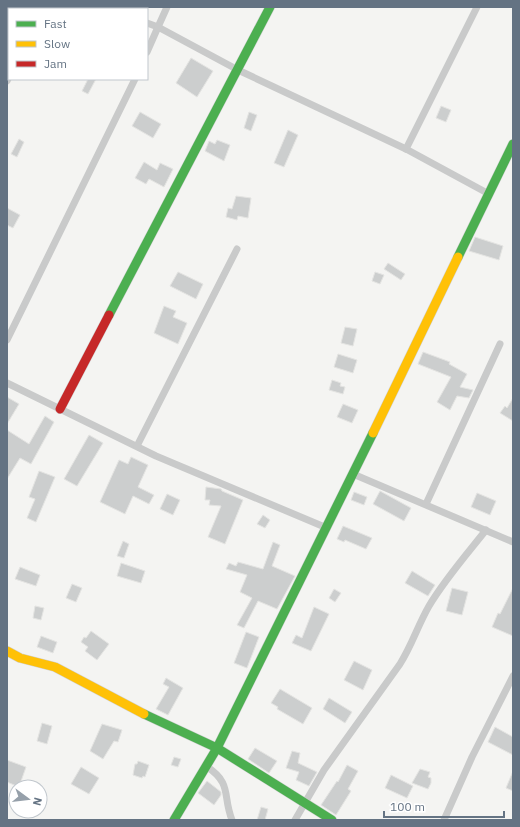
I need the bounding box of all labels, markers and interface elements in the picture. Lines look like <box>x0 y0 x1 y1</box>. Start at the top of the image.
legend <box>8 8 148 80</box>
text: Fast <box>44 16 67 31</box>
text: Slow <box>44 36 70 51</box>
text: Jam <box>44 56 67 71</box>
north arrow <box>8 779 48 819</box>
scale bar <box>384 793 504 819</box>
text: N <box>30 796 45 807</box>
text: 100 m <box>390 799 425 814</box>

